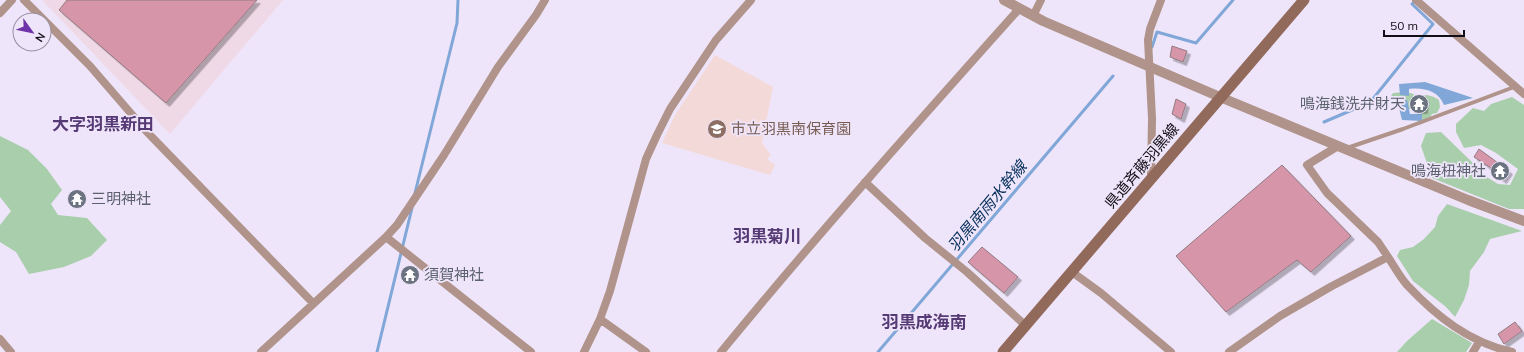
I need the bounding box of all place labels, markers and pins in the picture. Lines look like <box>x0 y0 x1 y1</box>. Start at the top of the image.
temple icon: 鳴海銭洗弁財天 <box>1408 93 1430 115</box>
place label: 鳴海銭洗弁財天 <box>1300 94 1405 113</box>
school or university icon: 市立羽黒南保育園 <box>706 118 728 140</box>
place label: 市立羽黒南保育園 <box>731 119 851 138</box>
temple icon: 鳴海杻神社 <box>1489 160 1511 182</box>
place label: 鳴海杻神社 <box>1411 161 1486 180</box>
temple icon: 三明神社 <box>66 188 88 210</box>
place label: 三明神社 <box>91 189 151 208</box>
temple icon: 須賀神社 <box>399 264 421 286</box>
place label: 須賀神社 <box>424 265 484 284</box>

